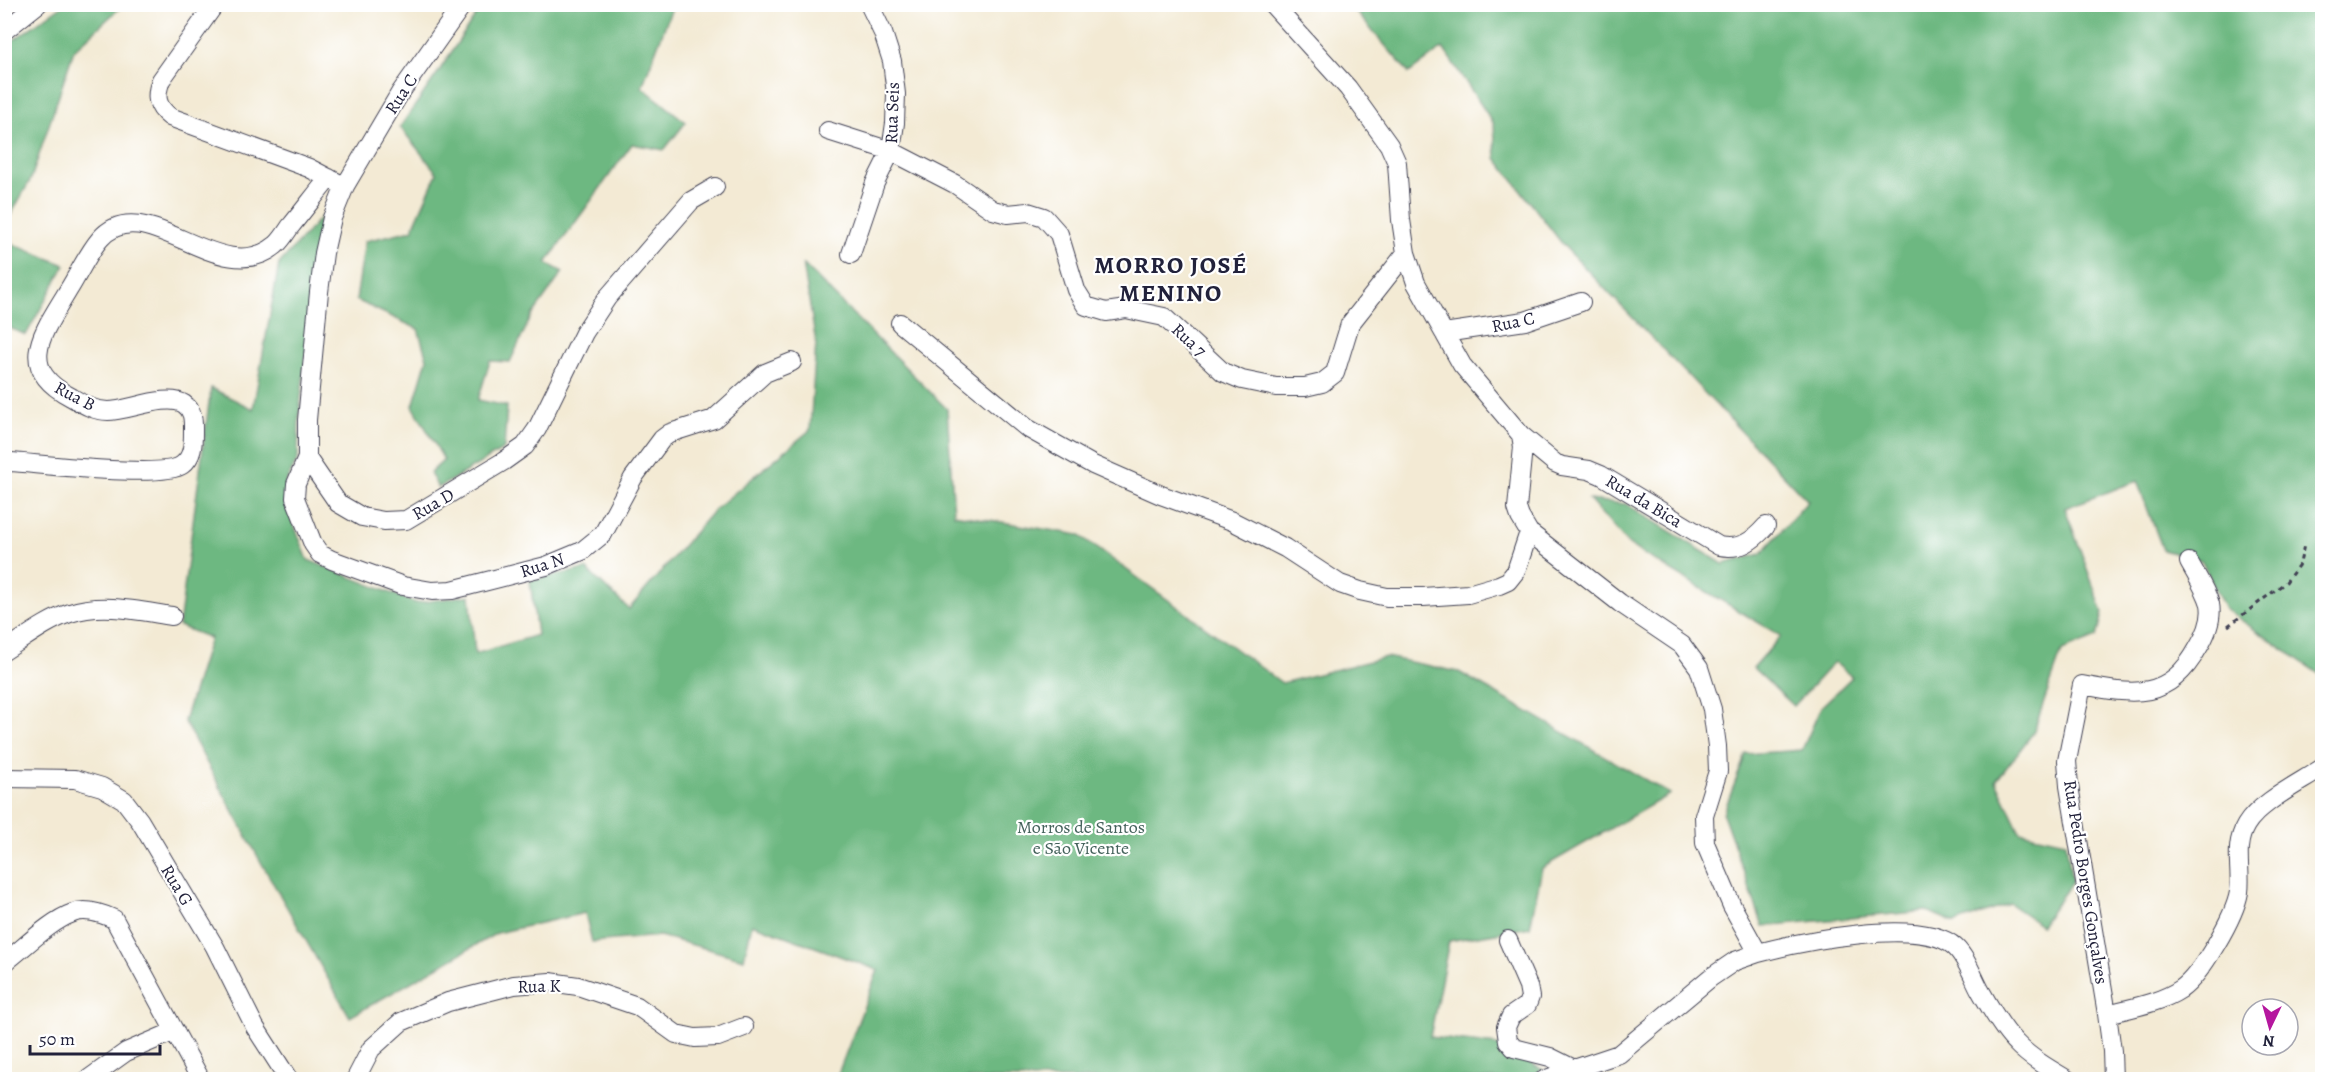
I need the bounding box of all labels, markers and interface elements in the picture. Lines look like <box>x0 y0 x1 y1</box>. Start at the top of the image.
street label: Rua C <box>379 69 423 119</box>
street label: Rua Seis <box>879 82 905 144</box>
district label: MORRO JOSÉ MENINO <box>1094 249 1248 309</box>
street label: Rua C <box>1489 306 1537 338</box>
street label: Rua 7 <box>1166 318 1212 363</box>
street label: Rua B <box>50 375 100 417</box>
street label: Rua da Bica <box>1601 469 1687 534</box>
street label: Rua D <box>408 482 458 526</box>
street label: Rua N <box>517 547 567 583</box>
street label: Rua Pedro Borges Gonçalves <box>2058 778 2114 986</box>
park label: Morros de Santos e São Vicente <box>1017 815 1145 860</box>
street label: Rua G <box>155 860 199 910</box>
street label: Rua K <box>517 974 562 998</box>
north arrow <box>2240 997 2300 1057</box>
scale bar <box>30 1018 160 1056</box>
text: 50 m <box>39 1027 75 1051</box>
text: N <box>2262 1029 2276 1052</box>

